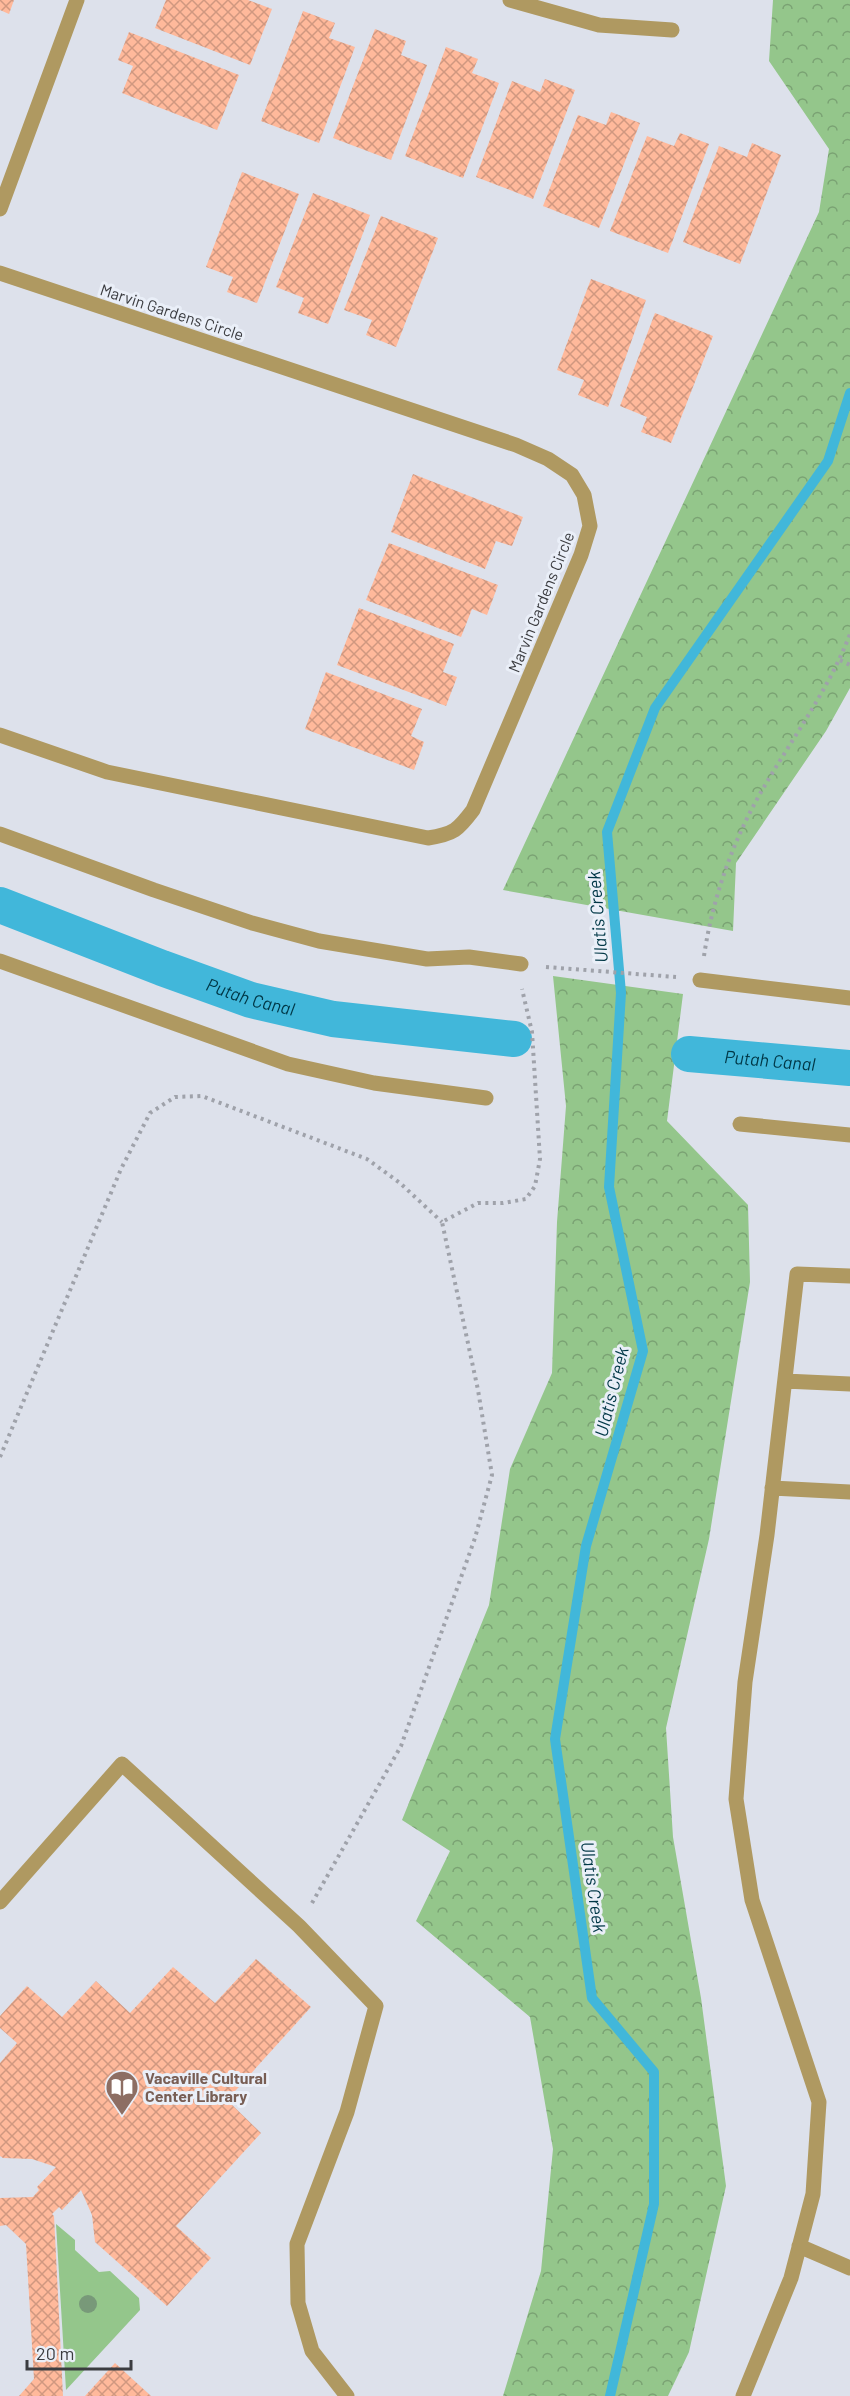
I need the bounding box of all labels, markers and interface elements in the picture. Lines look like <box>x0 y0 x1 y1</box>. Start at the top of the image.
street label: Marvin Gardens Circle <box>98 279 246 344</box>
street label: Marvin Gardens Circle <box>504 529 577 675</box>
water label: Ulatis Creek <box>582 870 612 964</box>
water label: Putah Canal <box>203 973 297 1020</box>
water label: Putah Canal <box>723 1045 816 1075</box>
water label: Ulatis Creek <box>589 1344 633 1439</box>
water label: Ulatis Creek <box>577 1840 611 1934</box>
place label: Vacaville Cultural Center Library <box>145 2068 267 2105</box>
library icon: Vacaville Cultural Center Library <box>104 2069 140 2116</box>
scale bar <box>27 2333 130 2371</box>
text: 20 m <box>36 2342 74 2364</box>

